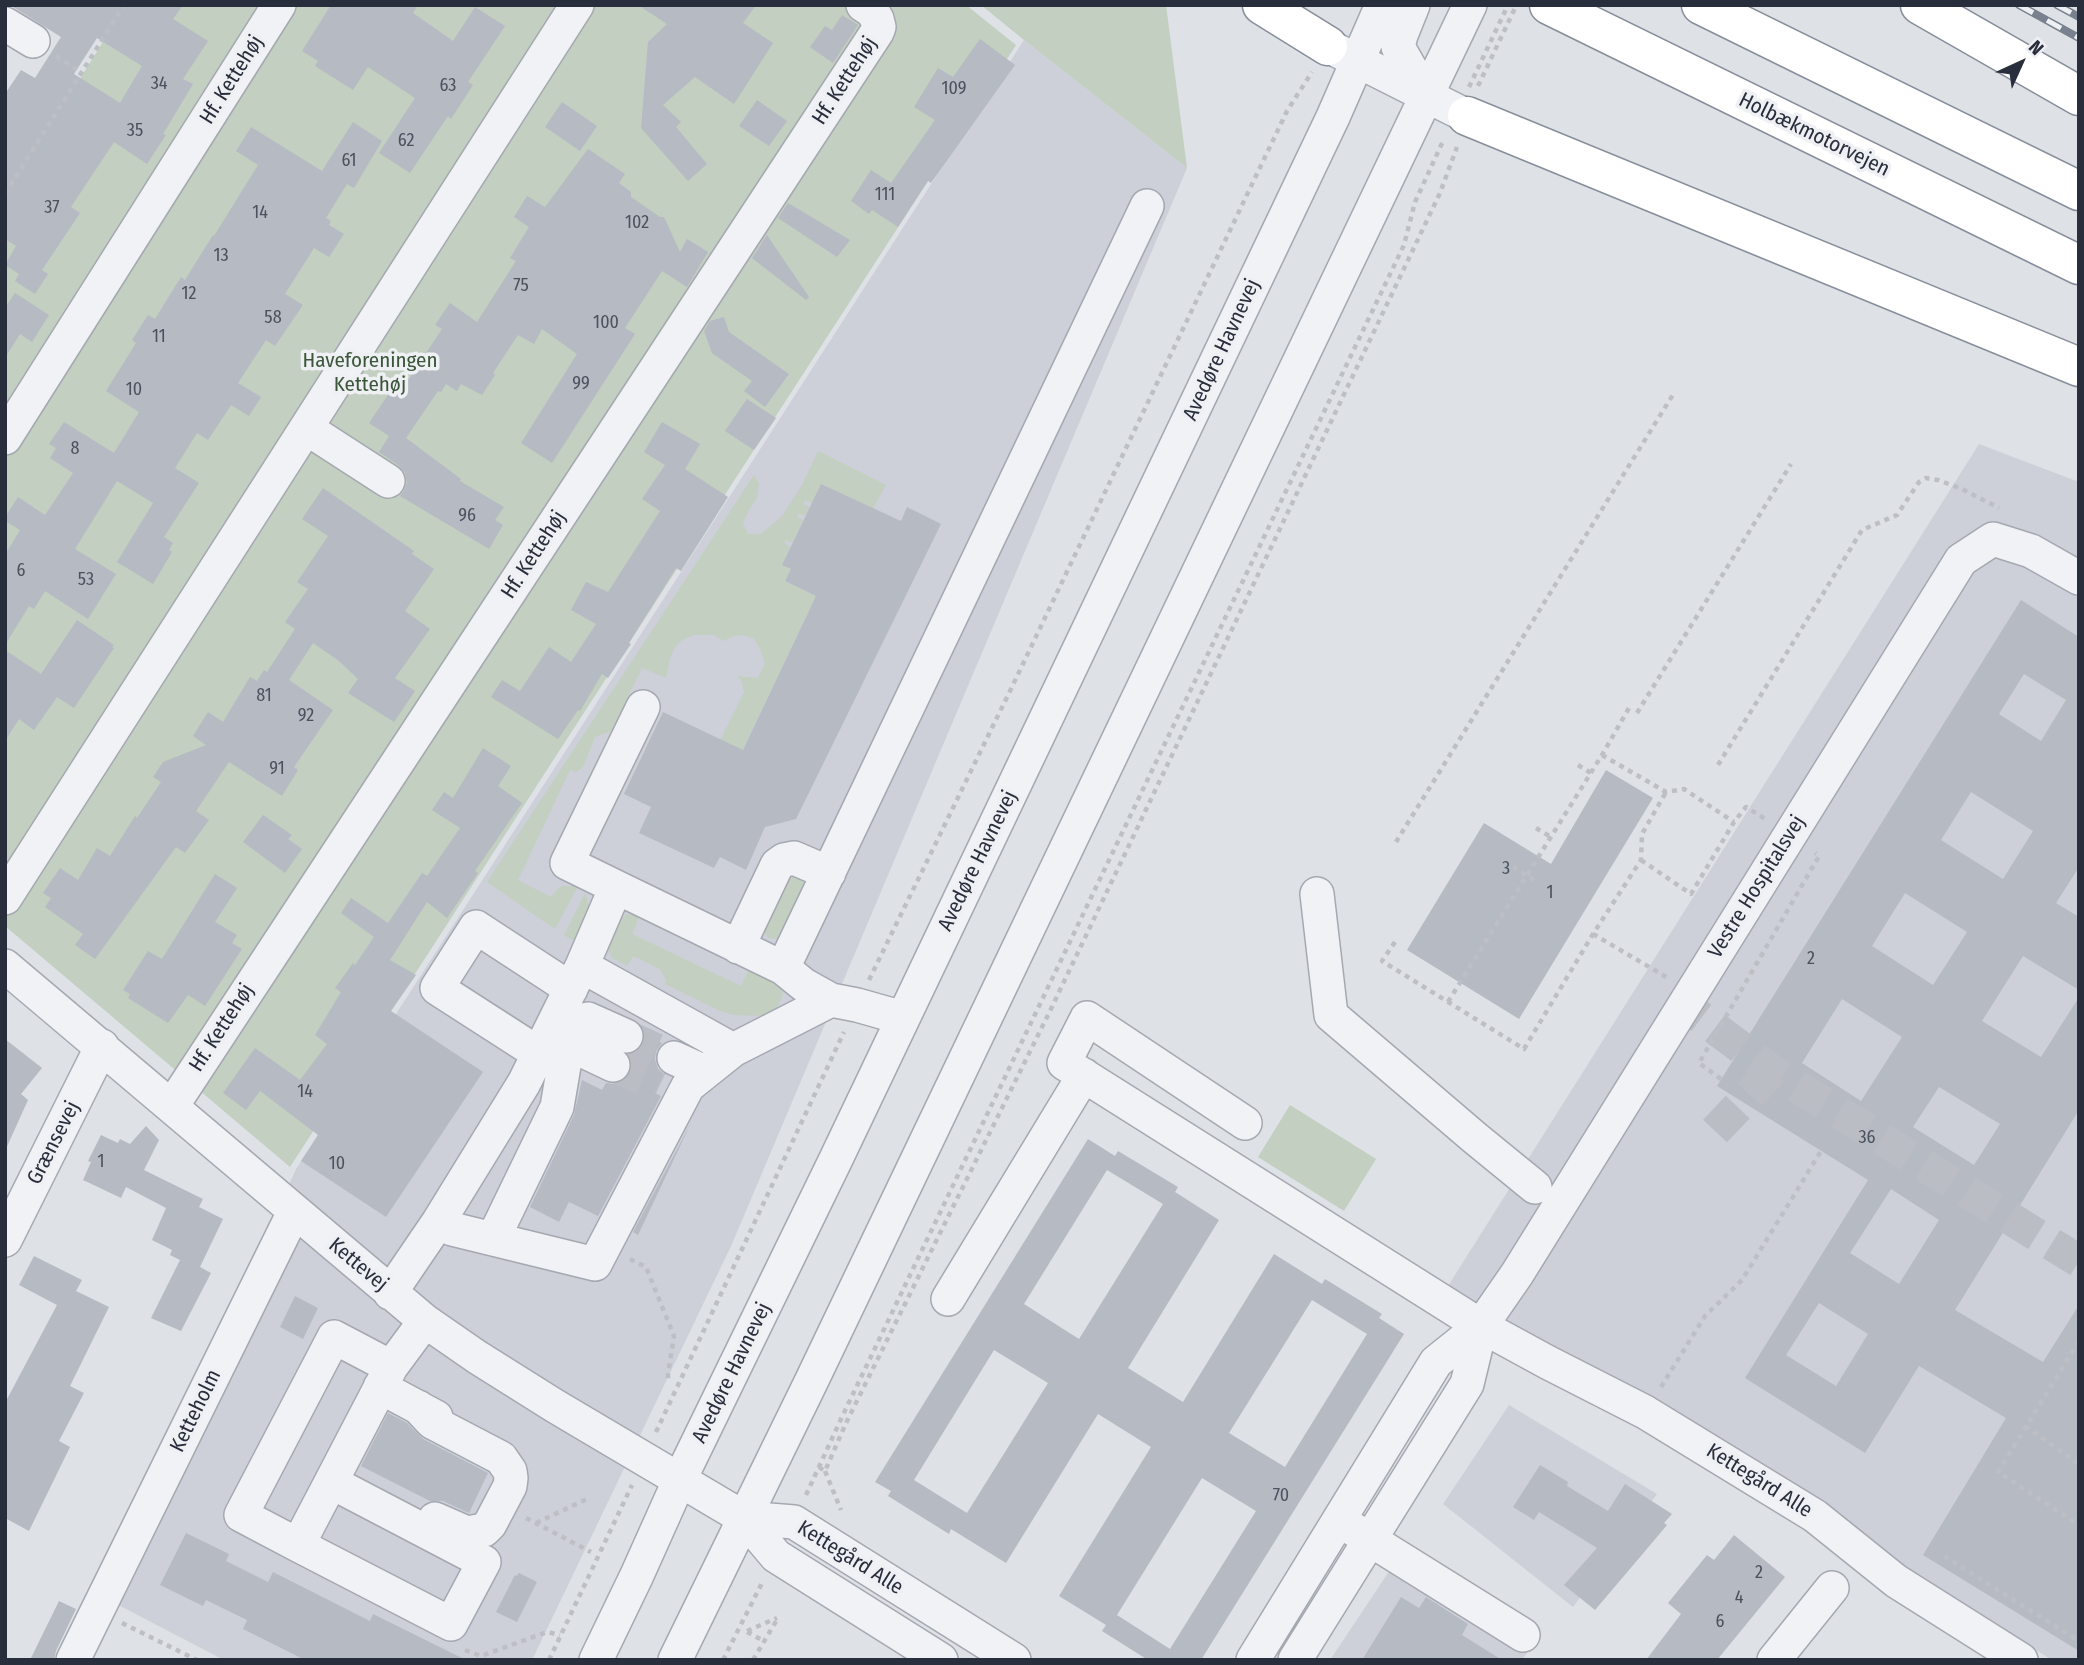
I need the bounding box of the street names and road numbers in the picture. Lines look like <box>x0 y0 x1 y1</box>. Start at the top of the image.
street label: Hf. Kettehøj <box>195 31 269 129</box>
street label: Hf. Kettehøj <box>807 32 883 130</box>
street label: Holbækmotorvejen <box>1734 88 1894 182</box>
street label: Avedøre Havnevej <box>1178 275 1266 425</box>
street label: Hf. Kettehøj <box>496 506 572 604</box>
street label: Avedøre Havnevej <box>933 787 1023 935</box>
street label: Vestre Hospitalsvej <box>1703 811 1811 963</box>
street label: Hf. Kettehøj <box>184 979 260 1077</box>
street label: Grænsevej <box>22 1097 86 1189</box>
street label: Kettevej <box>323 1233 393 1297</box>
street label: Avedøre Havnevej <box>687 1299 777 1447</box>
street label: Ketteholm <box>165 1366 227 1456</box>
street label: Kettegård Alle <box>1701 1438 1817 1524</box>
street label: Kettegård Alle <box>792 1515 908 1601</box>

